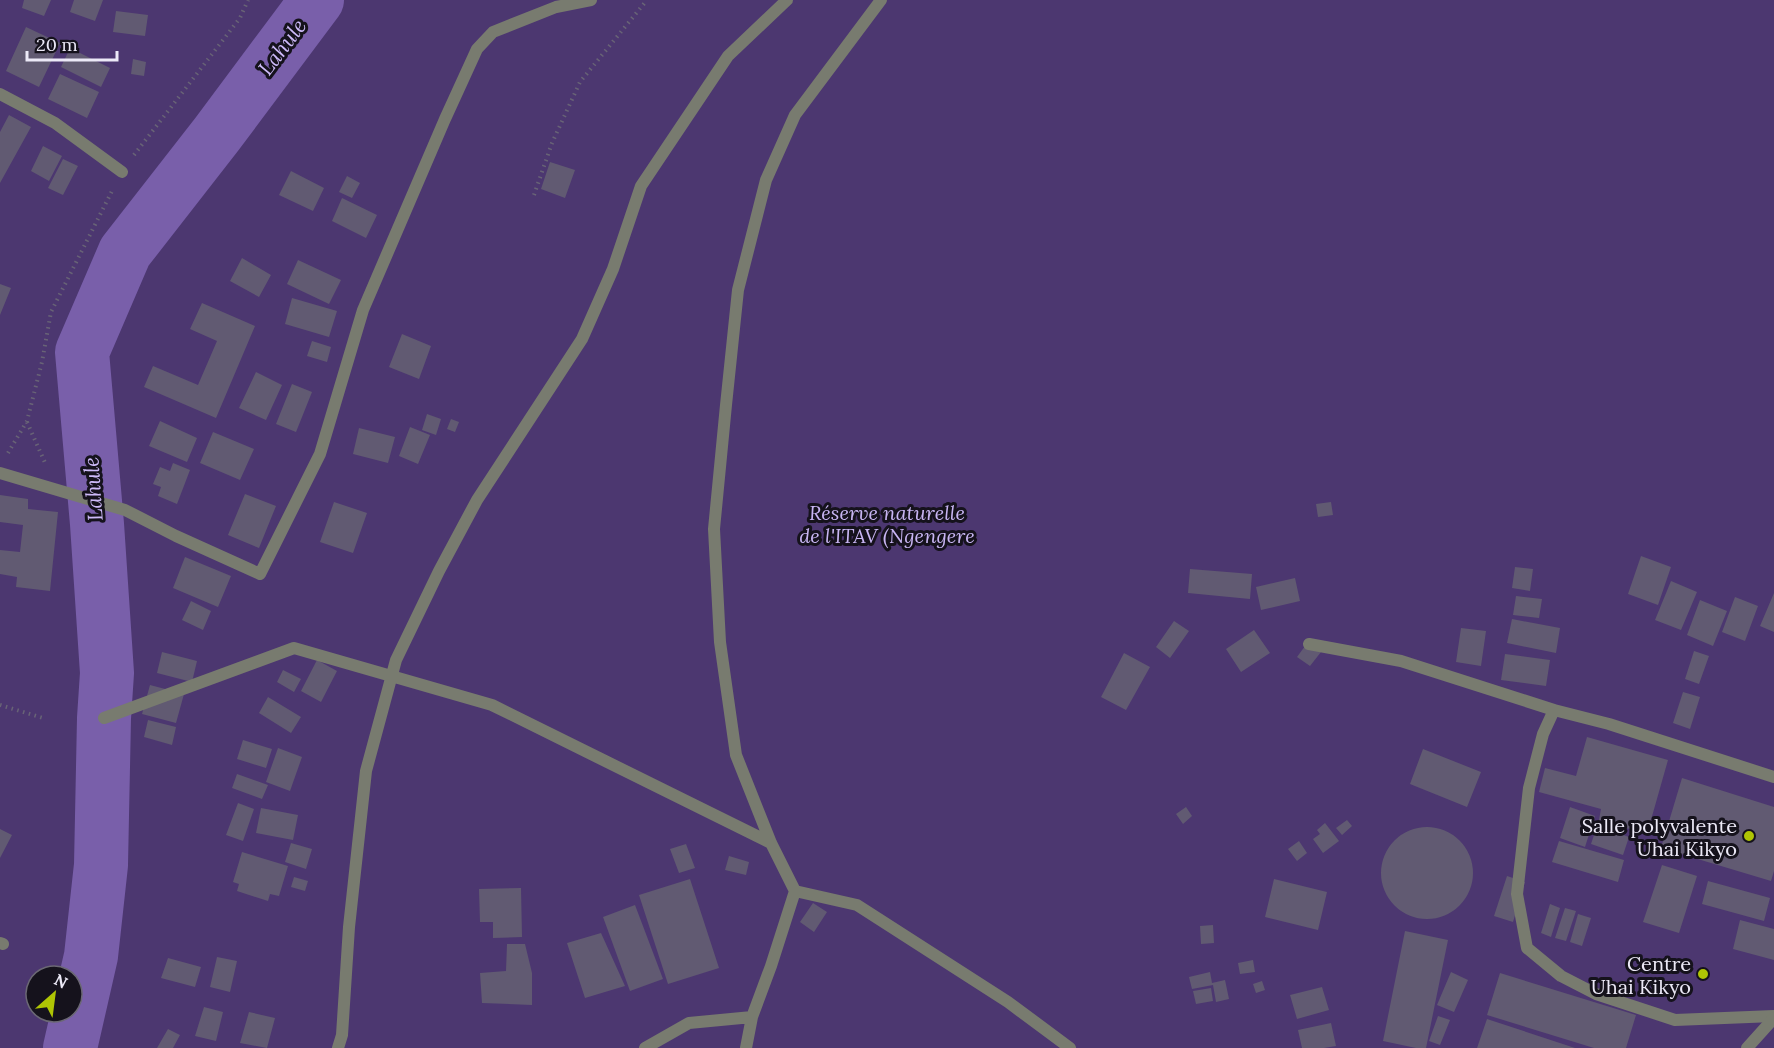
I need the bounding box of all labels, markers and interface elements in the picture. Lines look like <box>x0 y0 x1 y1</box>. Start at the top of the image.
water label: Lahule <box>252 13 312 81</box>
scale bar <box>27 24 117 62</box>
text: 20 m <box>36 33 78 56</box>
water label: Lahule <box>77 456 109 522</box>
park label: Réserve naturelle de l'ITAV (Ngengere <box>799 500 975 549</box>
place label: Salle polyvalente Uhai Kikyo <box>1582 813 1737 861</box>
marker: Salle polyvalente Uhai Kikyo <box>1742 829 1756 843</box>
place label: Centre Uhai Kikyo <box>1591 951 1691 999</box>
north arrow <box>24 964 84 1024</box>
marker: Centre Uhai Kikyo <box>1696 967 1710 981</box>
text: N <box>51 969 71 992</box>

